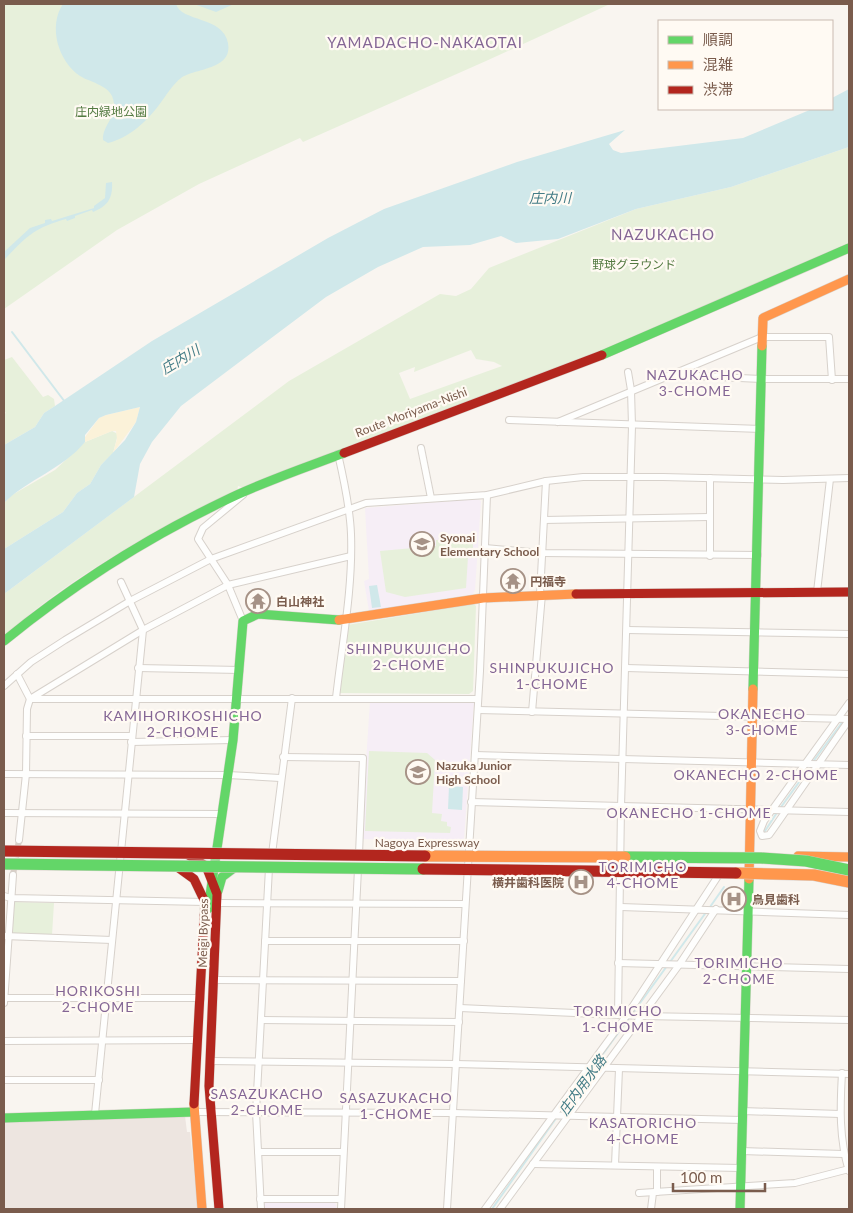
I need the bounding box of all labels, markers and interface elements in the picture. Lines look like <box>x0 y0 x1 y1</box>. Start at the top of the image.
legend <box>658 20 833 110</box>
text: 順調 <box>703 30 733 48</box>
district label: YAMADACHO-NAKAOTAI <box>327 33 523 51</box>
text: 混雑 <box>703 55 733 73</box>
text: 渋滞 <box>703 80 733 98</box>
park label: 庄内緑地公園 <box>75 104 147 119</box>
water label: 庄内川 <box>529 189 573 206</box>
district label: NAZUKACHO <box>611 225 715 243</box>
park label: 野球グラウンド <box>592 257 676 272</box>
water label: 庄内川 <box>158 340 204 377</box>
district label: NAZUKACHO 3-CHOME <box>646 366 744 399</box>
street label: Route Moriyama-Nishi <box>353 384 469 440</box>
place label: Syonai Elementary School <box>440 530 539 559</box>
school or university icon: Syonai Elementary School <box>409 531 435 557</box>
temple icon: 円福寺 <box>500 568 526 594</box>
place label: 円福寺 <box>530 574 566 589</box>
temple icon: 白山神社 <box>245 588 271 614</box>
place label: 白山神社 <box>276 594 324 609</box>
district label: SHINPUKUJICHO 2-CHOME <box>347 640 471 673</box>
district label: SHINPUKUJICHO 1-CHOME <box>490 659 614 692</box>
district label: OKANECHO 3-CHOME <box>718 705 806 738</box>
district label: KAMIHORIKOSHICHO 2-CHOME <box>103 707 263 740</box>
place label: Nazuka Junior High School <box>436 758 512 787</box>
school or university icon: Nazuka Junior High School <box>405 759 431 785</box>
district label: OKANECHO 2-CHOME <box>673 766 839 783</box>
district label: OKANECHO 1-CHOME <box>606 804 772 821</box>
street label: Nagoya Expressway <box>375 835 480 850</box>
district label: TORIMICHO 4-CHOME <box>599 858 687 891</box>
hospital icon: 横井歯科医院 <box>568 869 594 895</box>
place label: 横井歯科医院 <box>492 875 564 890</box>
hospital icon: 鳥見歯科 <box>721 886 747 912</box>
place label: 鳥見歯科 <box>752 892 800 907</box>
street label: Meigi Bypass <box>195 898 211 968</box>
district label: TORIMICHO 2-CHOME <box>695 954 783 987</box>
district label: HORIKOSHI 2-CHOME <box>55 982 141 1015</box>
district label: TORIMICHO 1-CHOME <box>574 1002 662 1035</box>
water label: 庄内用水路 <box>555 1051 610 1118</box>
district label: SASAZUKACHO 2-CHOME <box>210 1085 324 1118</box>
district label: SASAZUKACHO 1-CHOME <box>339 1089 453 1122</box>
district label: KASATORICHO 4-CHOME <box>589 1114 697 1147</box>
scale bar <box>673 1160 766 1192</box>
text: 100 m <box>680 1168 722 1186</box>

